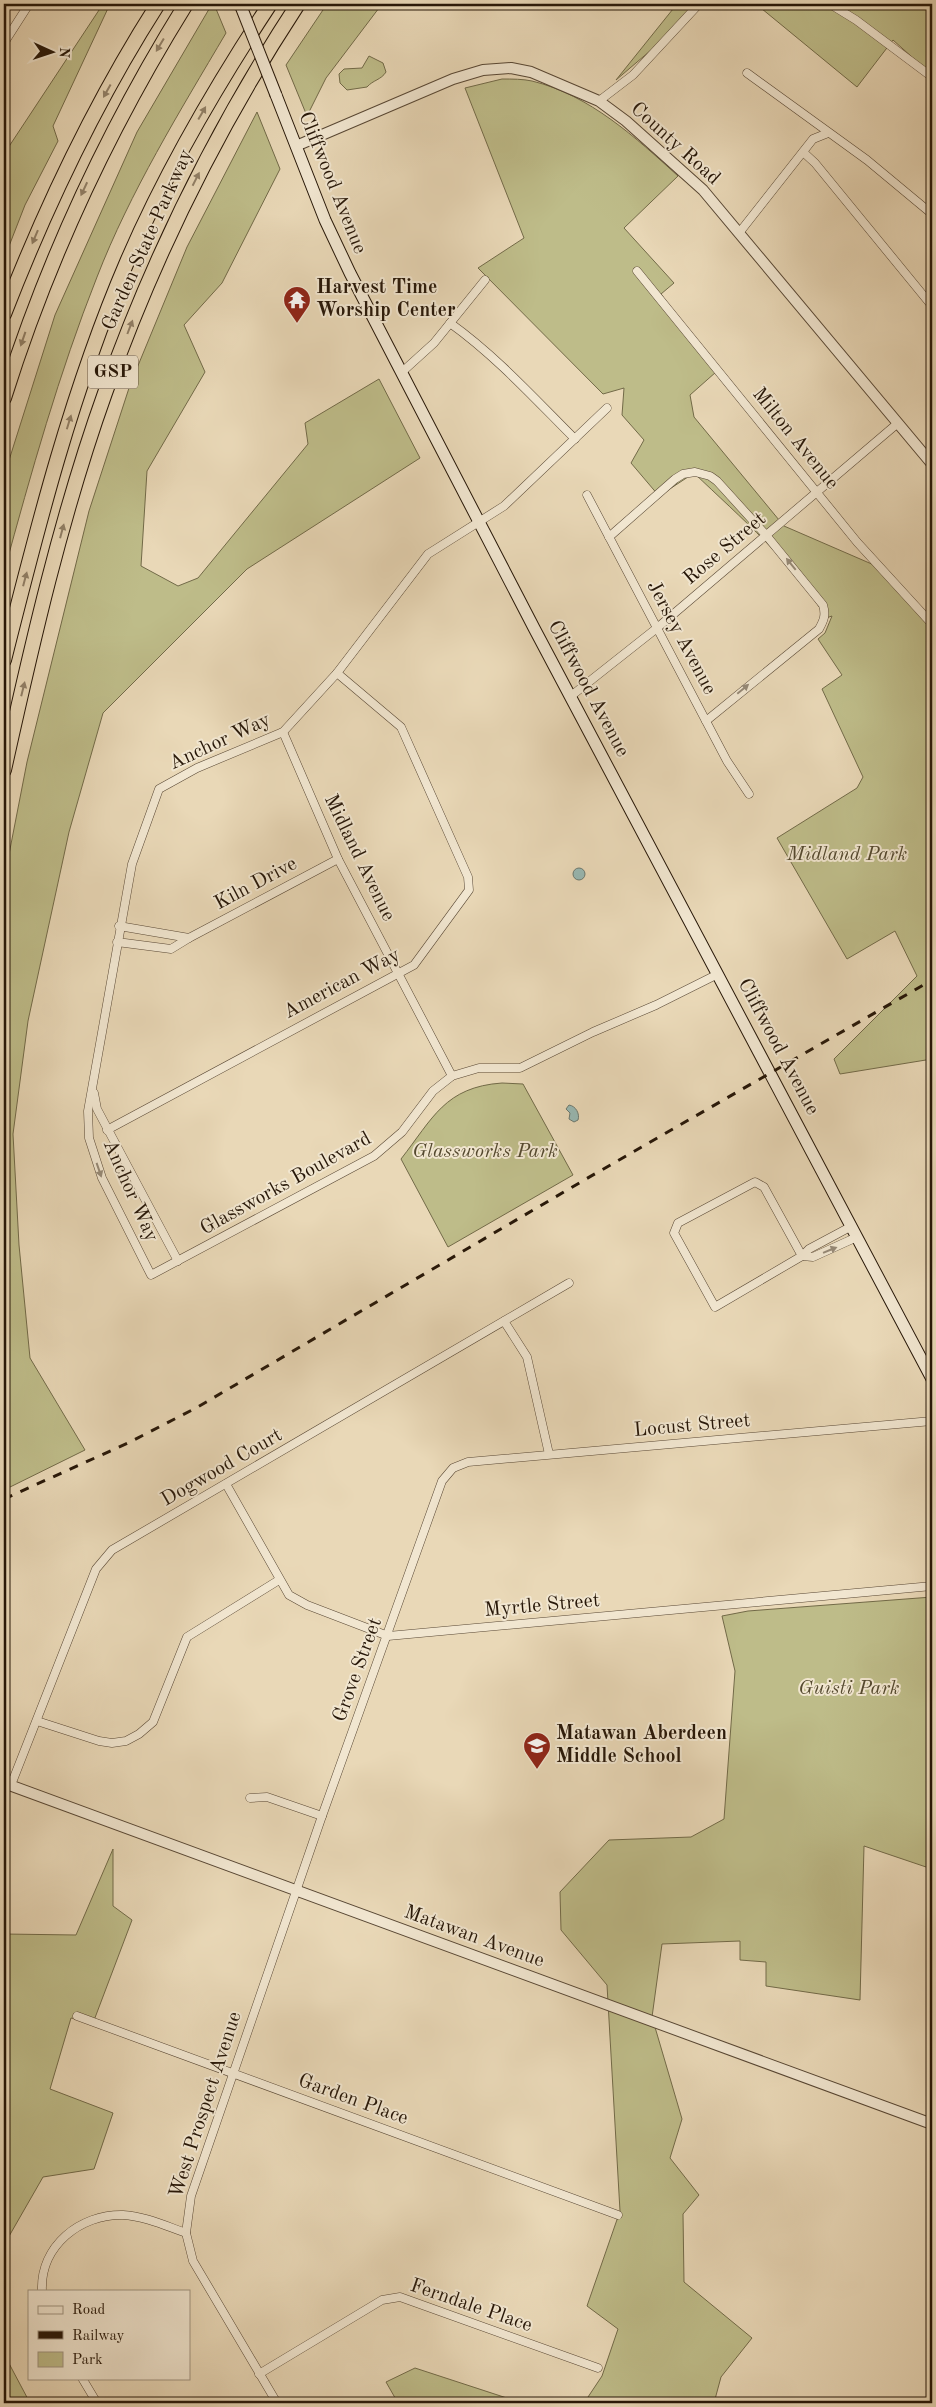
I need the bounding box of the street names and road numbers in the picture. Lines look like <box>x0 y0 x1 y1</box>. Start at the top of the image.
street label: County Road <box>626 99 724 189</box>
street label: Cliffwood Avenue <box>294 109 370 257</box>
street label: Garden State Parkway <box>99 146 197 334</box>
road number: GSP <box>88 356 138 388</box>
street label: Milton Avenue <box>748 384 842 494</box>
street label: Rose Street <box>680 509 770 589</box>
street label: Jersey Avenue <box>643 578 719 698</box>
street label: Cliffwood Avenue <box>544 617 632 761</box>
street label: Anchor Way <box>166 710 274 774</box>
street label: Midland Avenue <box>320 791 398 925</box>
street label: Kiln Drive <box>211 854 301 914</box>
street label: American Way <box>280 945 404 1023</box>
street label: Cliffwood Avenue <box>734 975 822 1119</box>
street label: Glassworks Boulevard <box>197 1129 375 1239</box>
street label: Anchor Way <box>99 1137 162 1245</box>
street label: Locust Street <box>633 1411 751 1441</box>
street label: Dogwood Court <box>158 1425 286 1511</box>
street label: Myrtle Street <box>483 1591 601 1621</box>
street label: Grove Street <box>330 1615 386 1725</box>
street label: Matawan Avenue <box>401 1902 547 1972</box>
street label: West Prospect Avenue <box>166 2009 246 2201</box>
street label: Garden Place <box>295 2071 411 2129</box>
street label: Ferndale Place <box>407 2276 535 2336</box>

